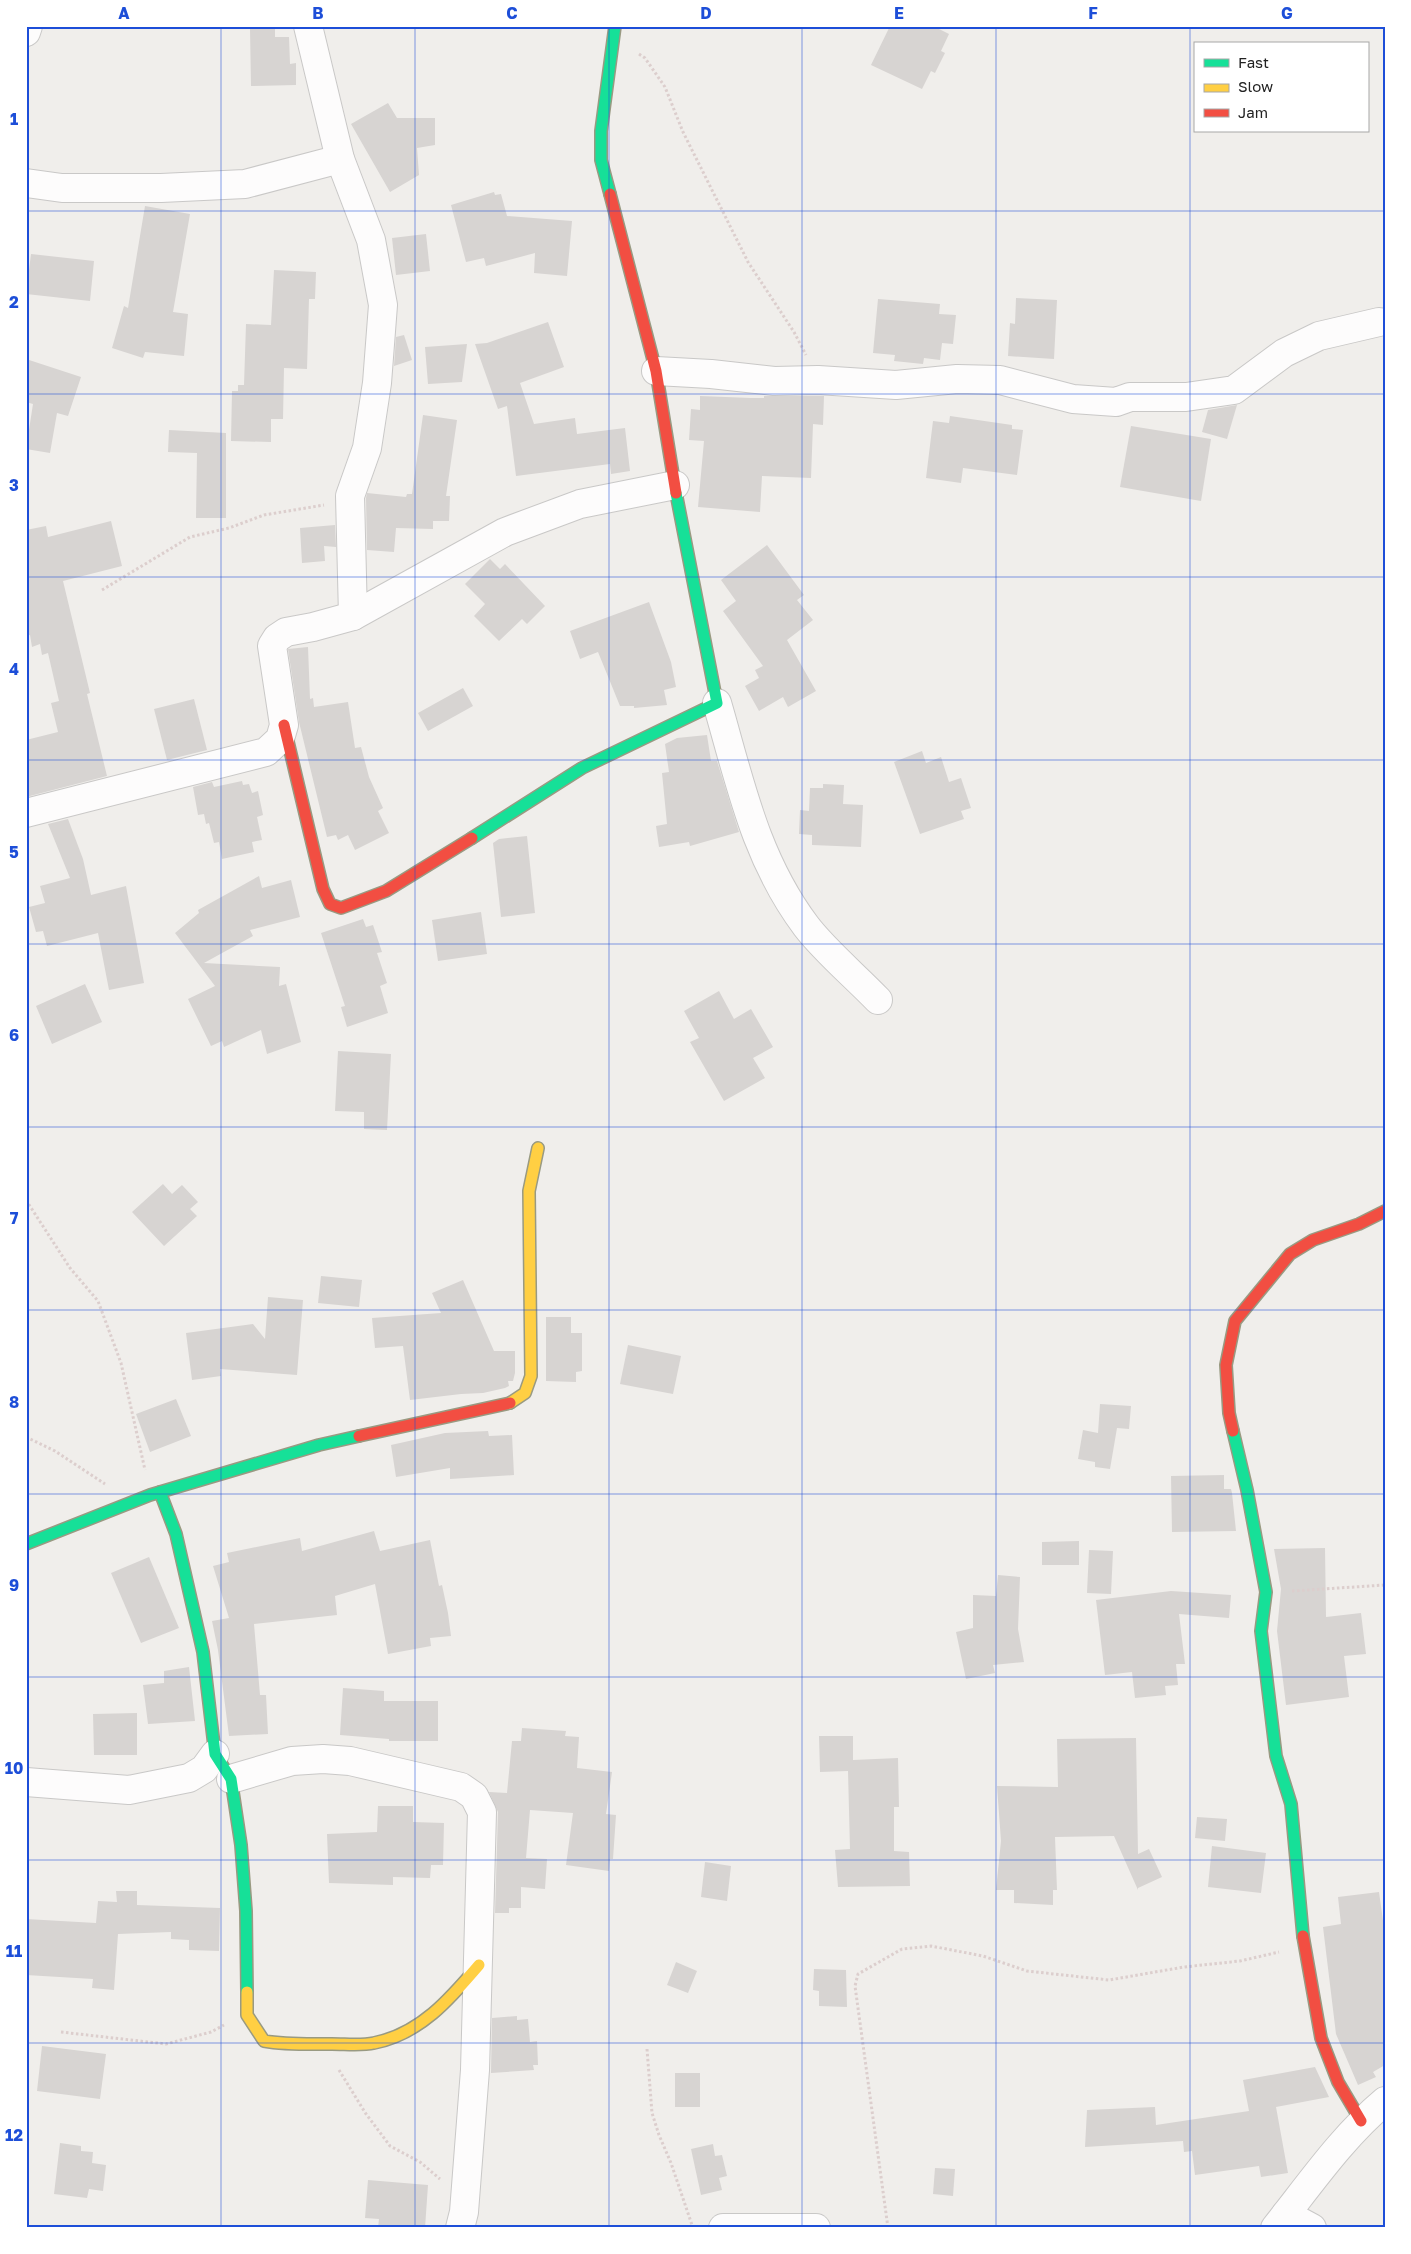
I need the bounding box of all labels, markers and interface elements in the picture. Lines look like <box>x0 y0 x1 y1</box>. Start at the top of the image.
text: A <box>118 3 130 23</box>
text: B <box>312 3 324 23</box>
text: C <box>506 3 518 23</box>
text: D <box>700 3 712 23</box>
text: E <box>894 3 904 23</box>
text: F <box>1088 3 1098 23</box>
text: G <box>1281 3 1293 23</box>
legend <box>1194 42 1368 132</box>
text: Fast <box>1238 53 1269 71</box>
text: Slow <box>1238 77 1273 95</box>
text: Jam <box>1238 103 1268 121</box>
text: 1 <box>10 109 18 129</box>
text: 2 <box>9 292 19 312</box>
text: 3 <box>9 475 19 495</box>
text: 4 <box>9 659 19 679</box>
text: 5 <box>9 842 19 862</box>
text: 6 <box>9 1025 19 1045</box>
text: 7 <box>10 1208 19 1228</box>
text: 8 <box>9 1392 19 1412</box>
text: 9 <box>9 1575 19 1595</box>
text: 10 <box>5 1758 23 1778</box>
text: 11 <box>6 1941 22 1961</box>
text: 12 <box>5 2125 23 2145</box>

